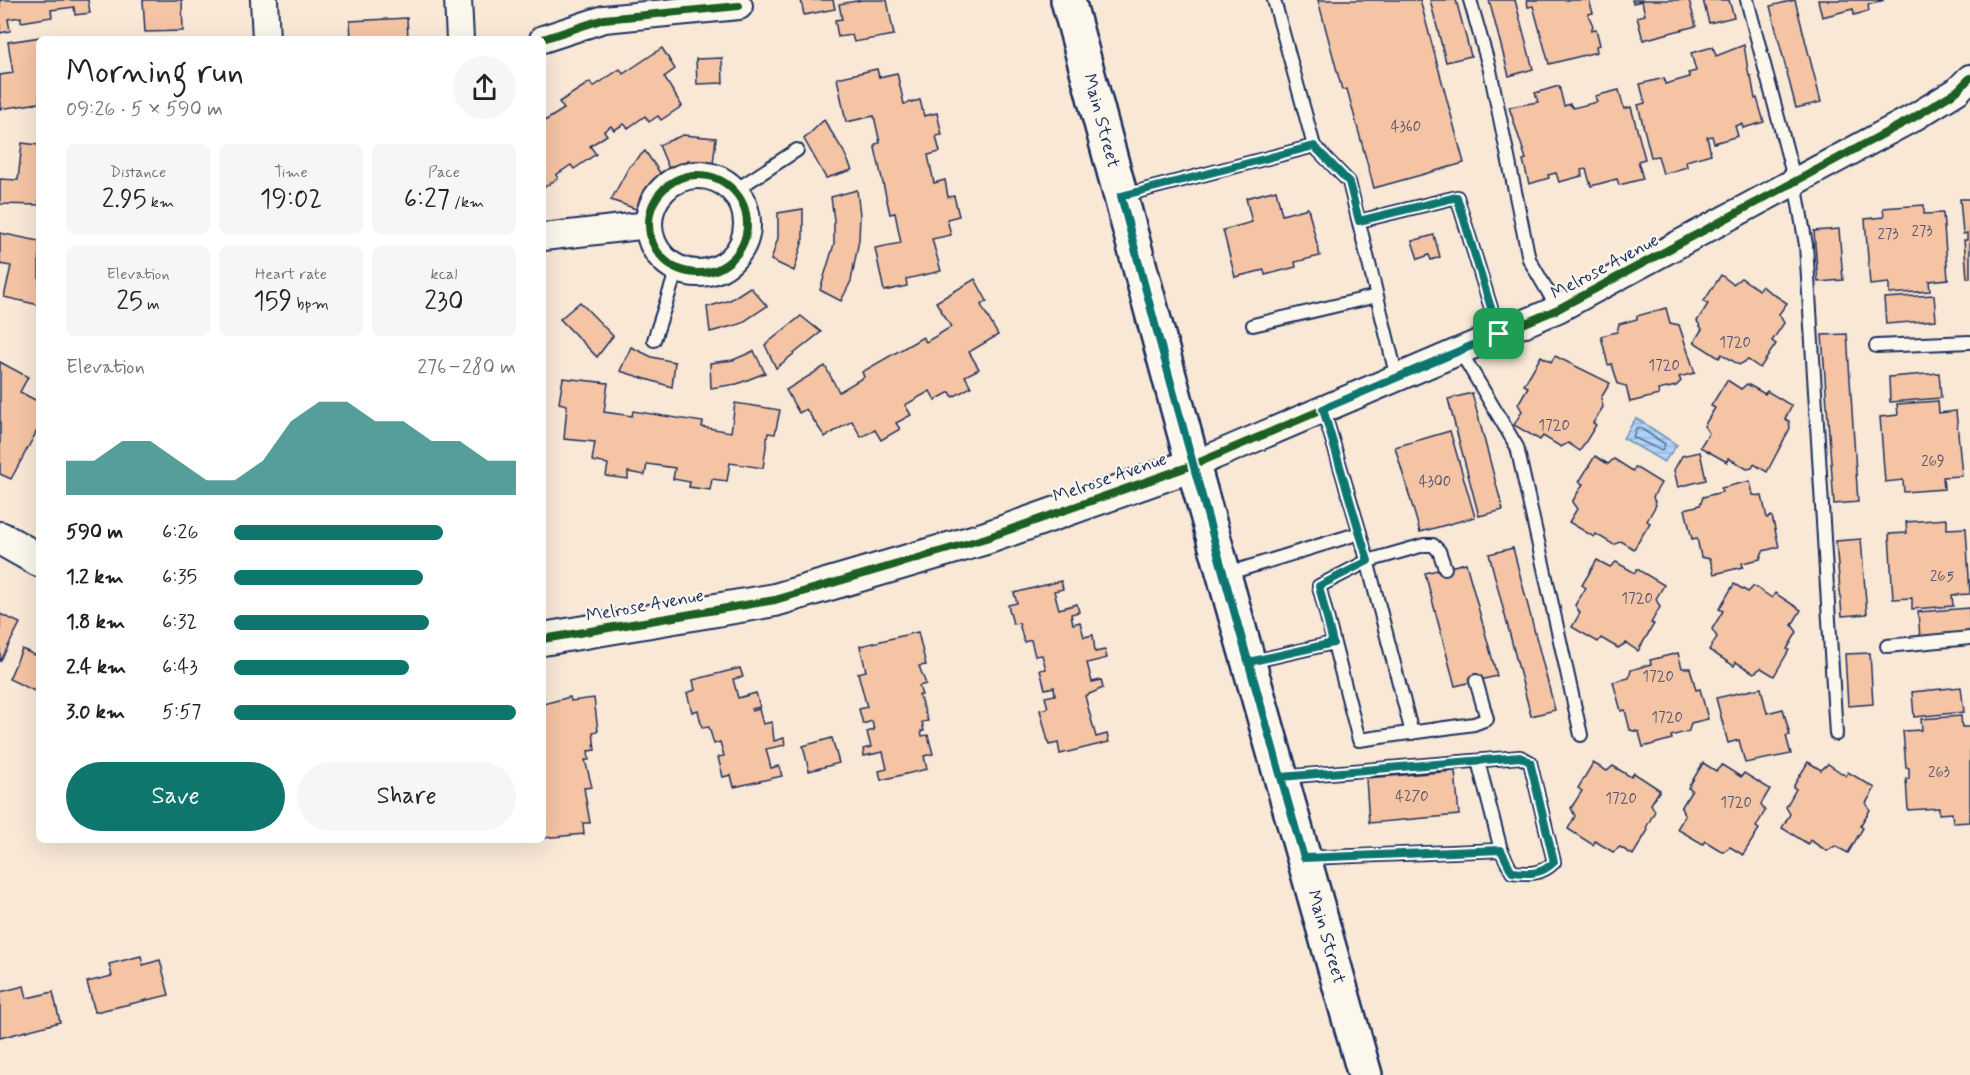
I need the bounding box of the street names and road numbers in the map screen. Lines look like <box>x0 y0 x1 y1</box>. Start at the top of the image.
street label: Main Street <box>1077 71 1125 171</box>
street label: Melrose Avenue <box>1547 228 1663 306</box>
street label: Melrose Avenue <box>1050 447 1170 509</box>
street label: Melrose Avenue <box>584 584 706 628</box>
street label: Main Street <box>1301 887 1351 987</box>

